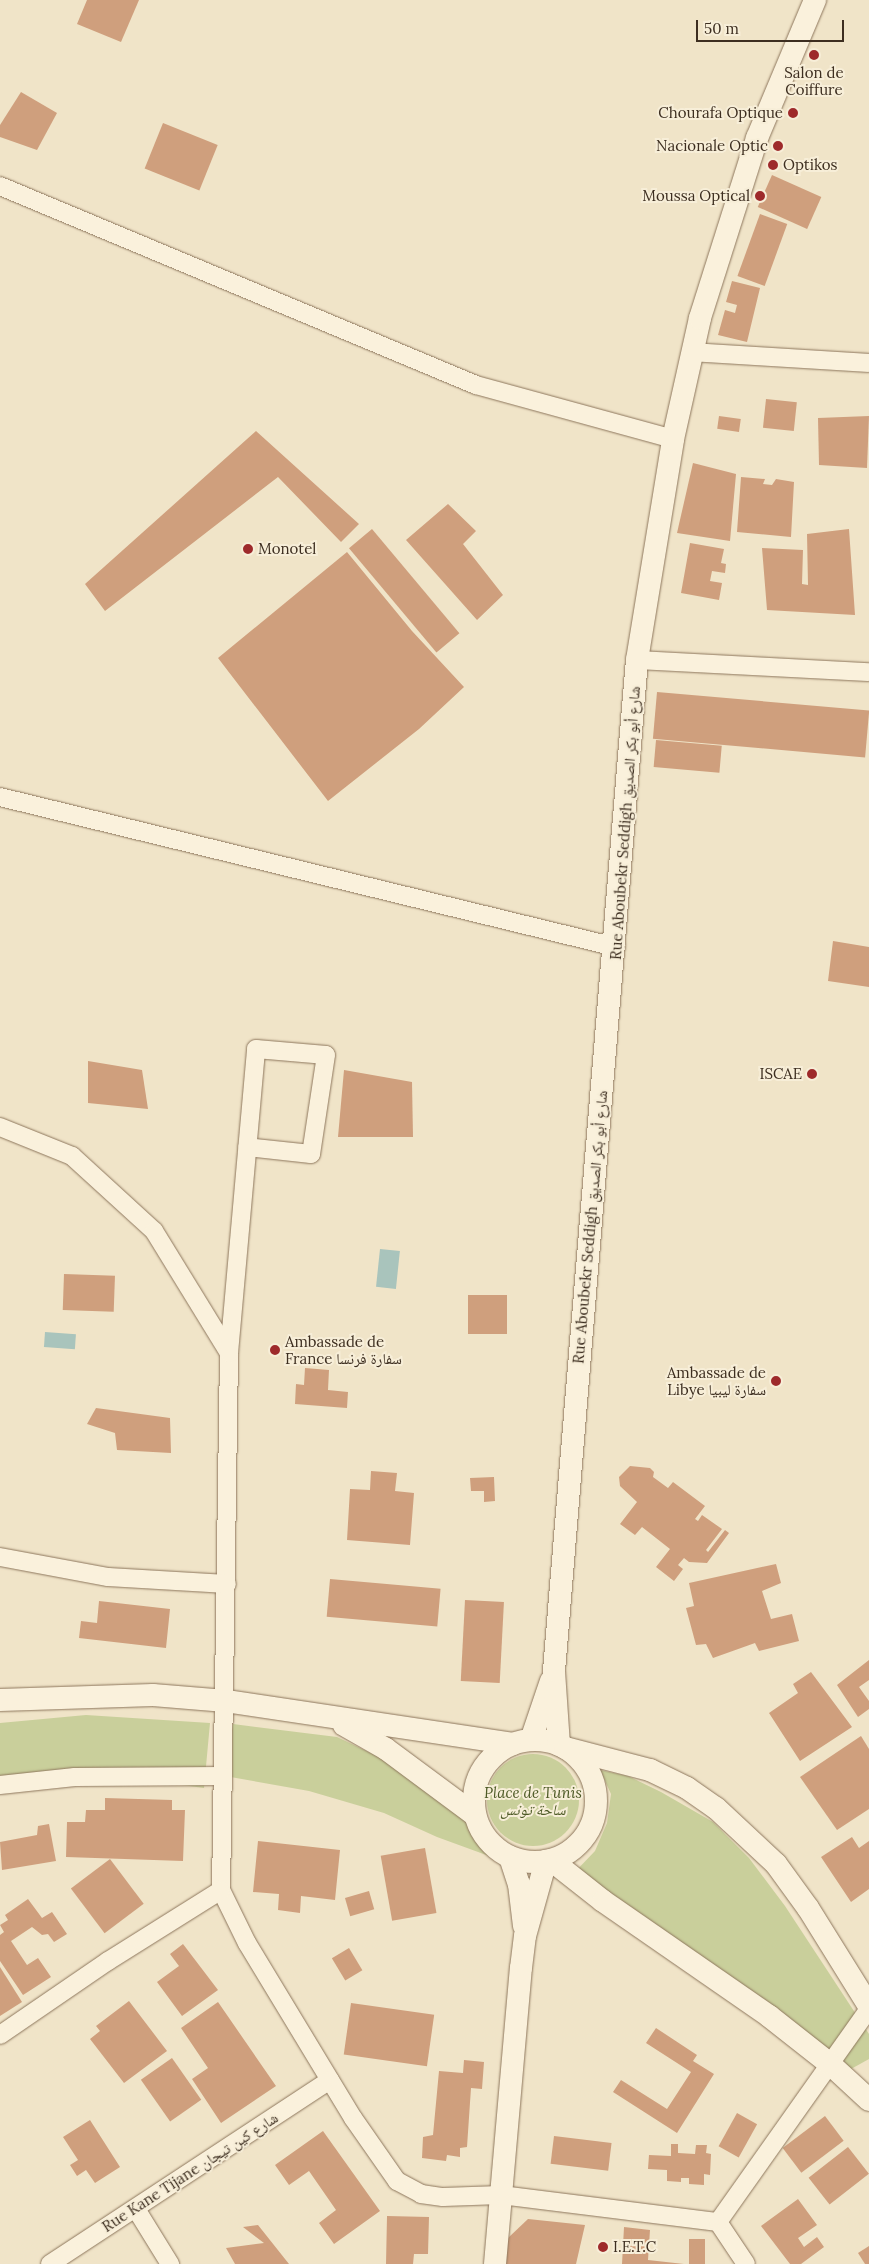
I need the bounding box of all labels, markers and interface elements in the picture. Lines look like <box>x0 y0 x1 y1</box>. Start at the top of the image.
scale bar <box>699 10 846 42</box>
text: 50 m <box>704 19 739 38</box>
marker: Salon de Coiffure <box>808 49 820 61</box>
place label: Salon de Coiffure <box>784 63 844 98</box>
place label: Chourafa Optique <box>658 104 783 122</box>
marker: Chourafa Optique <box>787 107 799 119</box>
place label: Nacionale Optic <box>656 137 768 155</box>
marker: Nacionale Optic <box>772 140 784 152</box>
place label: Optikos <box>783 156 838 174</box>
marker: Optikos <box>767 159 779 171</box>
place label: Moussa Optical <box>642 187 750 205</box>
marker: Moussa Optical <box>754 190 766 202</box>
place label: Monotel <box>258 540 316 558</box>
marker: Monotel <box>242 543 254 555</box>
street label: Rue Aboubekr Seddigh شارع أبو بكر الصديق <box>606 686 644 960</box>
place label: ISCAE <box>759 1065 802 1083</box>
marker: ISCAE <box>806 1068 818 1080</box>
street label: Rue Aboubekr Seddigh شارع أبو بكر الصديق <box>569 1090 611 1364</box>
place label: Ambassade de France سفارة فرنسا <box>285 1332 402 1367</box>
marker: Ambassade de France سفارة فرنسا <box>269 1344 281 1356</box>
place label: Ambassade de Libye سفارة ليبيا <box>667 1363 766 1398</box>
marker: Ambassade de Libye سفارة ليبيا <box>770 1375 782 1387</box>
park label: Place de Tunis ساحة تونس <box>484 1783 582 1818</box>
street label: Rue Kane Tijane شارع كين تيجان <box>99 2108 281 2236</box>
place label: I.E.T.C <box>613 2238 656 2256</box>
marker: I.E.T.C <box>597 2241 609 2253</box>

